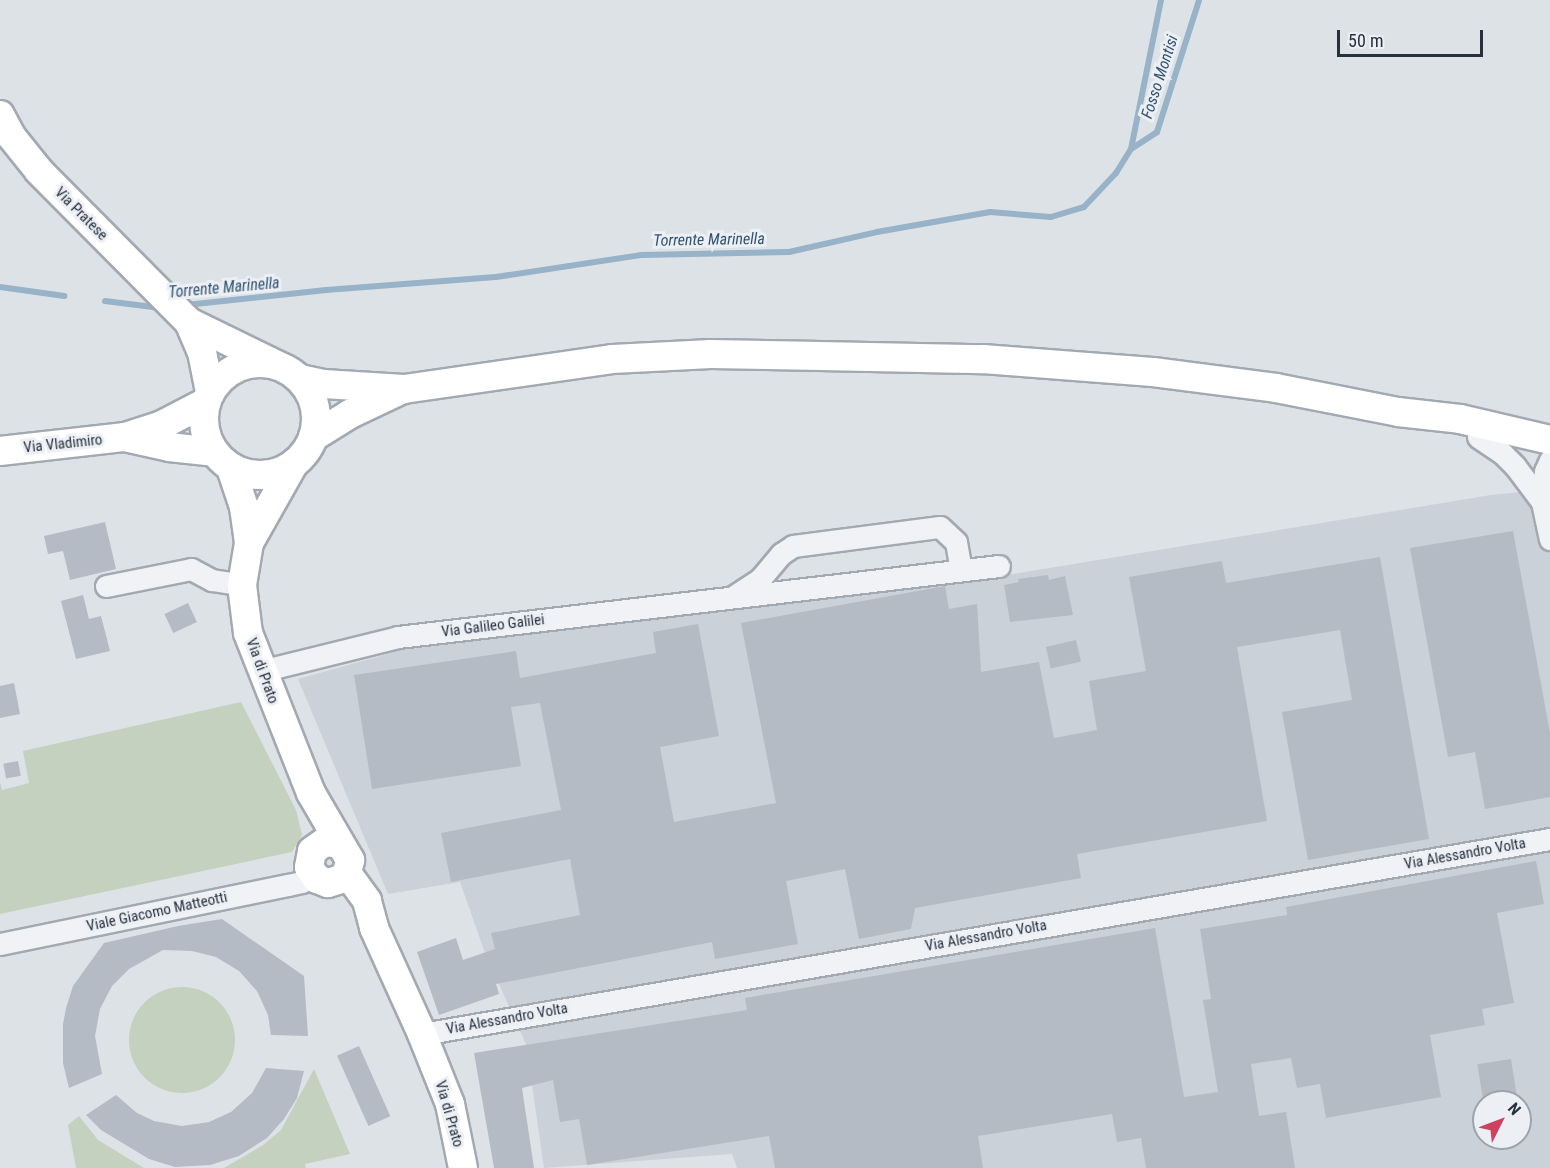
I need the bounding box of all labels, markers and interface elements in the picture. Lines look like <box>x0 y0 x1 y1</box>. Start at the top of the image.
scale bar <box>1340 18 1486 56</box>
text: 50 m <box>1348 30 1383 51</box>
water label: Fosso Montisi <box>1138 33 1182 121</box>
street label: Via Pratese <box>51 184 111 244</box>
water label: Torrente Marinella <box>653 229 765 251</box>
water label: Torrente Marinella <box>168 274 280 302</box>
street label: Via Vladimiro <box>23 431 103 457</box>
street label: Via Galileo Galilei <box>440 611 546 641</box>
street label: Via di Prato <box>242 636 282 706</box>
street label: Via Alessandro Volta <box>1403 834 1527 874</box>
street label: Viale Giacomo Matteotti <box>85 888 229 936</box>
street label: Via Alessandro Volta <box>924 916 1048 956</box>
street label: Via Alessandro Volta <box>445 999 569 1039</box>
street label: Via di Prato <box>431 1079 467 1149</box>
north arrow <box>1472 1090 1532 1150</box>
text: N <box>1504 1099 1525 1119</box>

